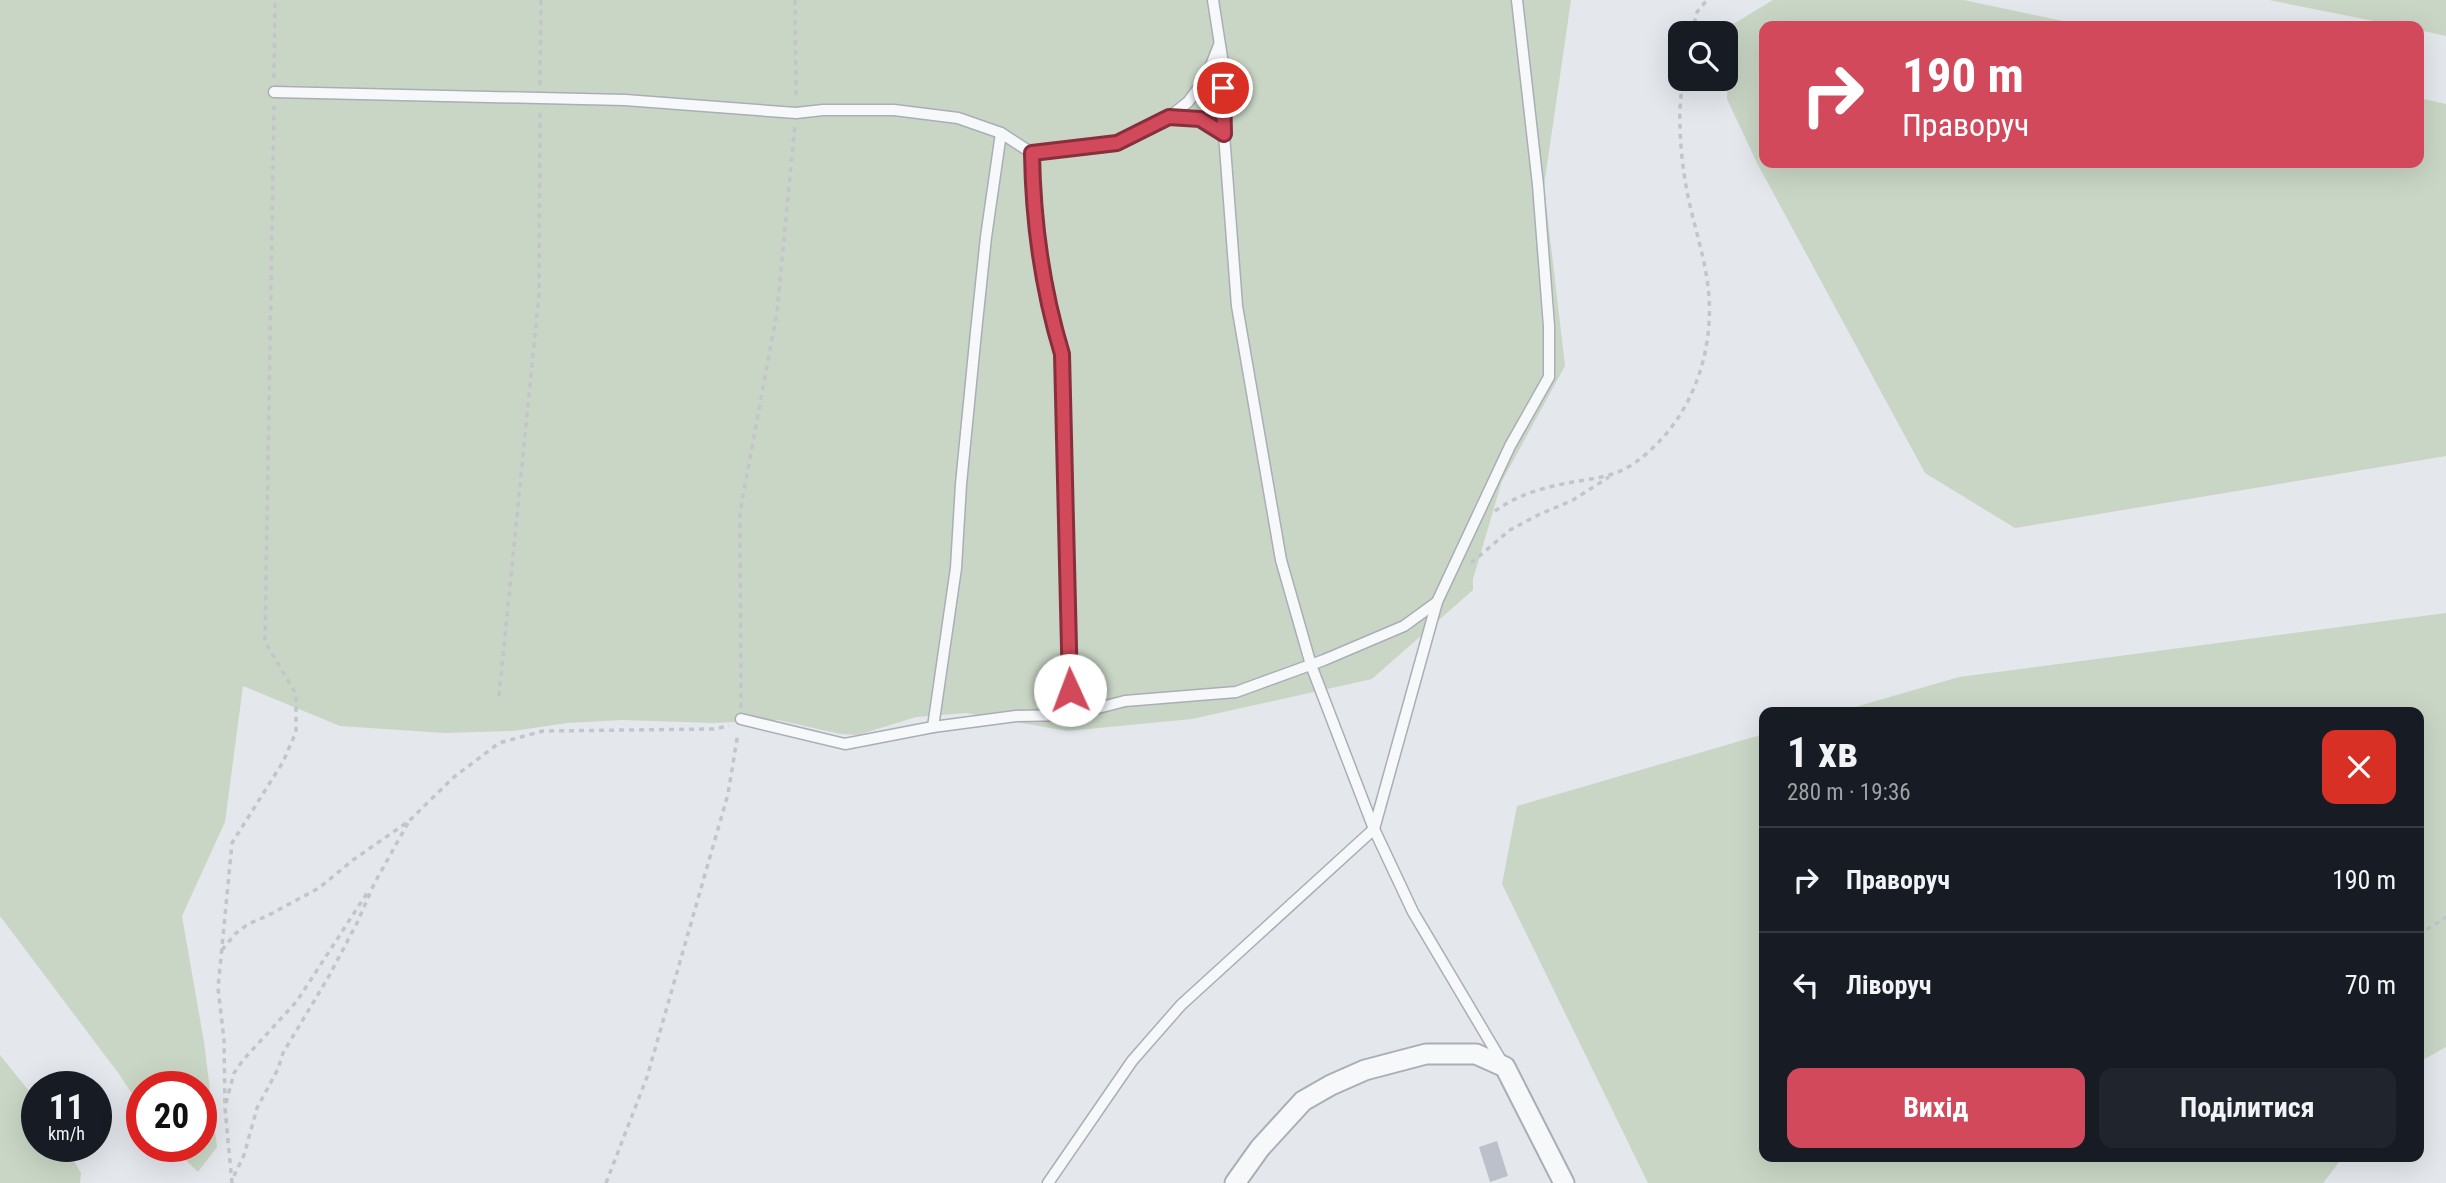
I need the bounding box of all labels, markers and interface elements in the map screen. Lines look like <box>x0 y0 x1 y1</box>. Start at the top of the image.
map controls <box>1668 21 1738 91</box>
button: search <box>1668 21 1738 91</box>
text: 190 m <box>1902 47 2024 104</box>
icon: right <box>1787 49 1878 140</box>
pin <box>1193 58 1253 118</box>
icon: arrive <box>1204 69 1242 107</box>
text: Праворуч <box>1902 106 2029 144</box>
position arrow <box>1033 653 1107 727</box>
text: 1 хв <box>1787 728 1858 777</box>
button: close <box>2322 730 2396 804</box>
text: 280 m · 19:36 <box>1787 779 1911 806</box>
icon: right <box>1787 861 1825 899</box>
text: Праворуч <box>1846 865 1950 895</box>
text: 190 m <box>2332 865 2396 895</box>
icon: left <box>1787 966 1825 1004</box>
text: Ліворуч <box>1846 970 1931 1000</box>
text: 70 m <box>2345 970 2396 1000</box>
button: Вихід <box>1787 1068 2085 1148</box>
button: Поділитися <box>2099 1068 2396 1148</box>
speed limit sign: 20 <box>126 1071 217 1162</box>
text: 11 <box>49 1087 84 1128</box>
text: km/h <box>48 1123 85 1144</box>

